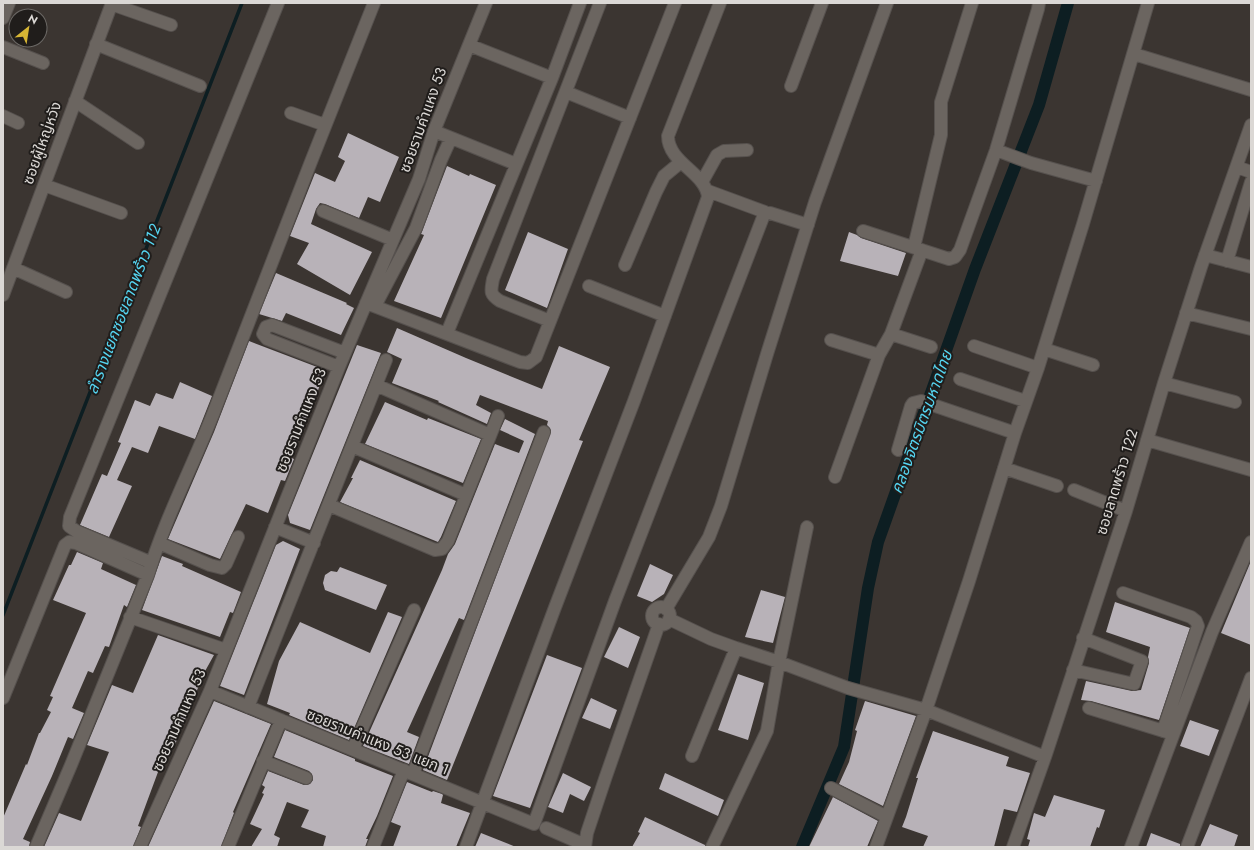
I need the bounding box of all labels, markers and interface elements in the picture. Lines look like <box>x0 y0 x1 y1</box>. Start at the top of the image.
north arrow <box>8 8 48 48</box>
text: N <box>25 10 41 28</box>
street label: ซอยรามคำแหง 53 <box>394 64 452 176</box>
street label: ซอยผู้ใหญ่หวัง <box>17 99 67 187</box>
water label: ลำรางแยกซอยลาดพร้าว 112 <box>80 220 167 397</box>
water label: คลองจิตรมิตรมหาดไทย <box>885 346 959 497</box>
street label: ซอยรามคำแหง 53 <box>270 365 332 475</box>
street label: ซอยลาดพร้าว 122 <box>1091 427 1143 537</box>
street label: ซอยรามคำแหง 53 <box>147 665 211 775</box>
street label: ซอยรามคำแหง 53 แยก 1 <box>303 703 453 781</box>

